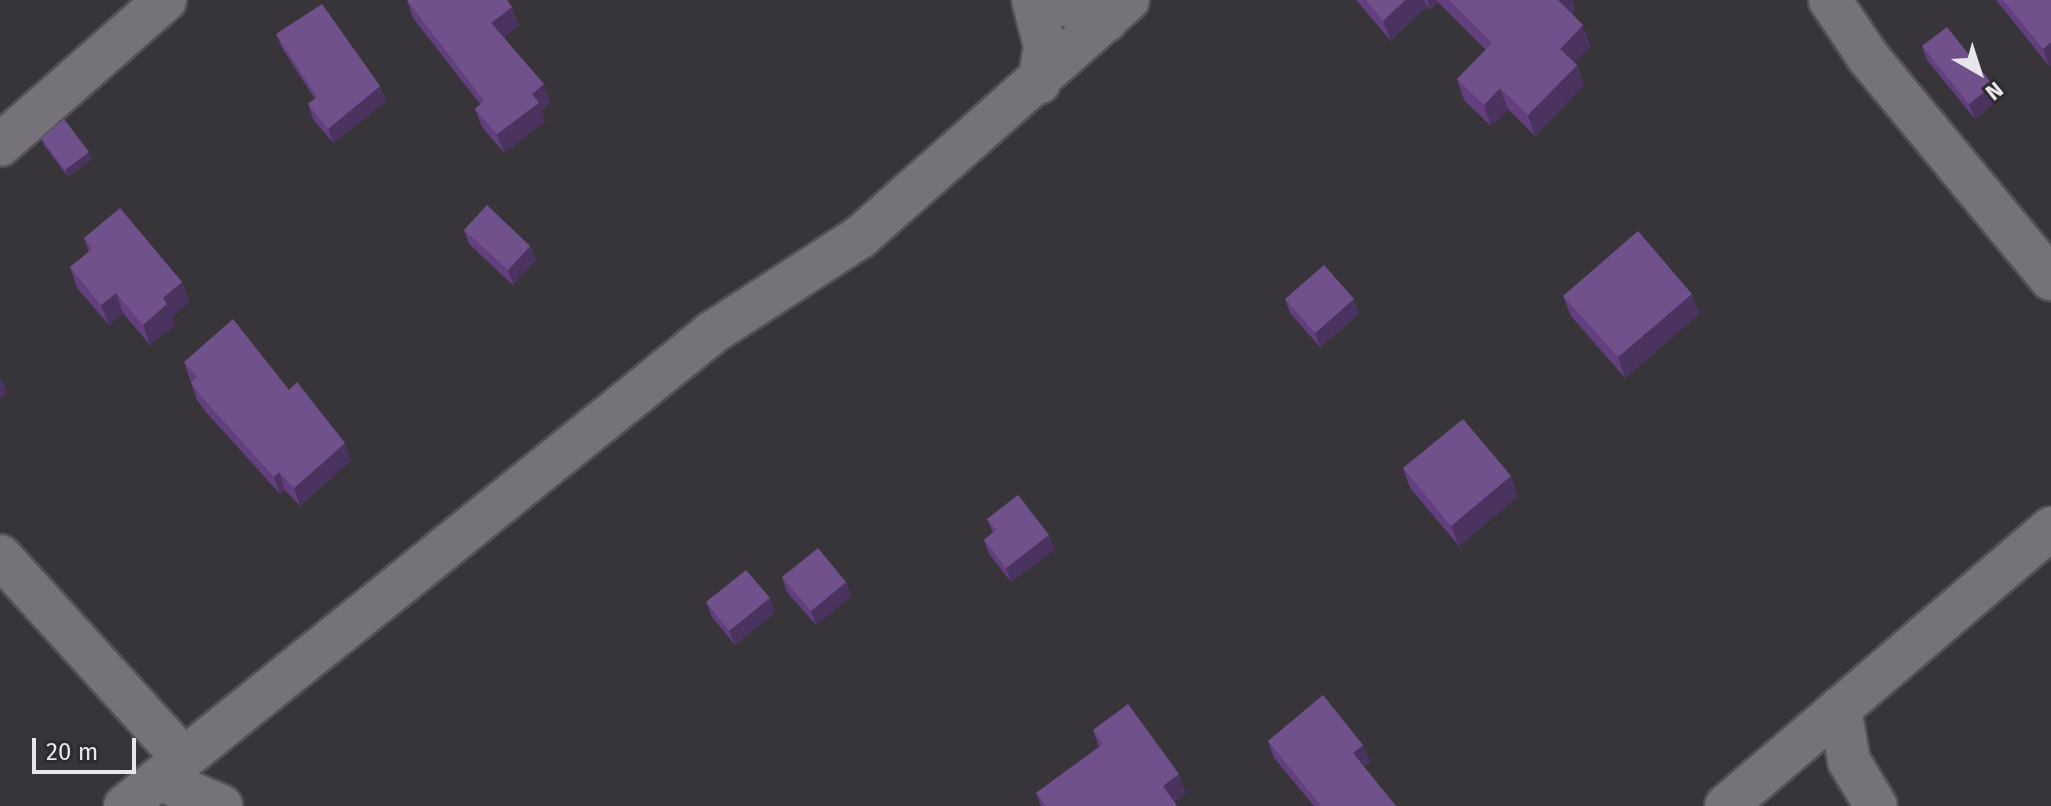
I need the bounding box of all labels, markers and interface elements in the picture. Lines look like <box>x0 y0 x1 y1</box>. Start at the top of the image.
north arrow <box>1939 32 2019 112</box>
text: N <box>1980 76 2009 106</box>
scale bar <box>36 722 140 772</box>
text: 20 m <box>46 738 98 766</box>

